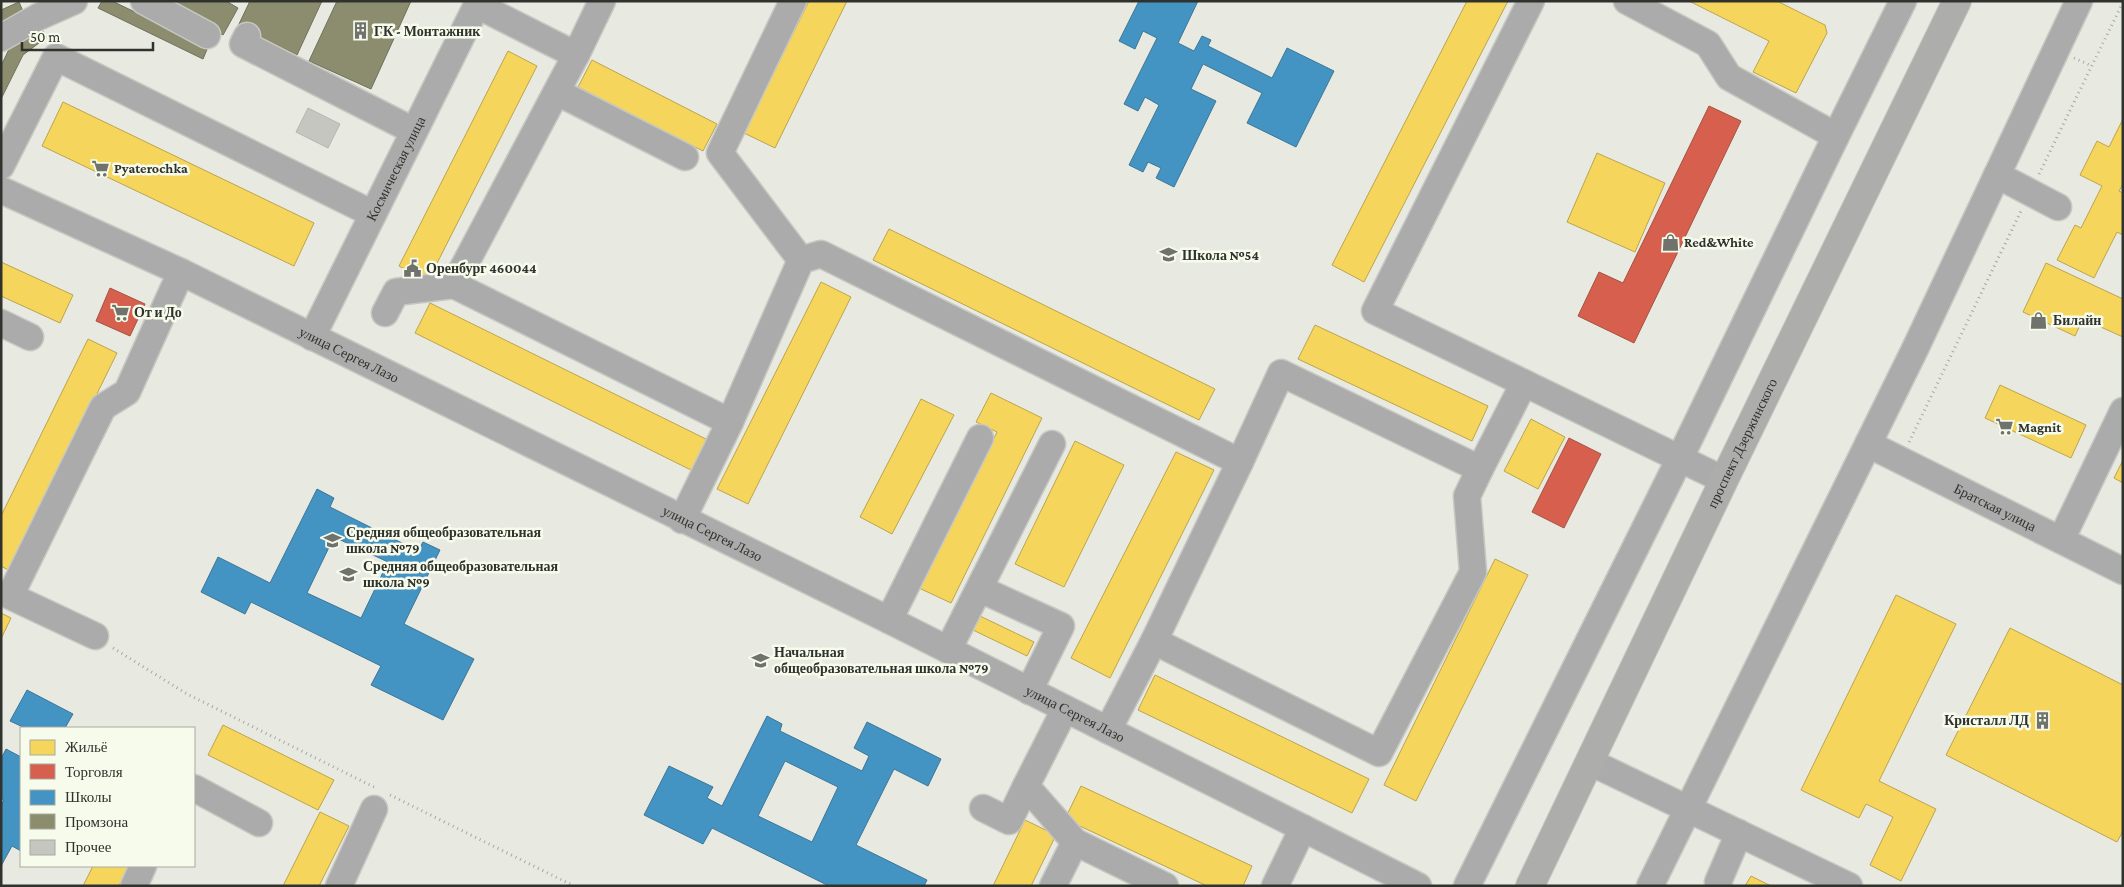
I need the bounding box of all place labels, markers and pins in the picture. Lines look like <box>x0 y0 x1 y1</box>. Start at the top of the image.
building icon: ГК - Монтажник <box>350 21 370 41</box>
place label: ГК - Монтажник <box>374 23 481 39</box>
supermarket icon: Pyaterochka <box>90 158 110 178</box>
place label: Pyaterochka <box>114 160 188 176</box>
shop icon: Red&White <box>1660 232 1680 252</box>
place label: Red&White <box>1684 234 1754 250</box>
school or university icon: Школа №54 <box>1158 245 1178 265</box>
place label: Школа №54 <box>1182 247 1259 263</box>
public building icon: Оренбург 460044 <box>402 258 422 278</box>
place label: Оренбург 460044 <box>426 260 537 276</box>
supermarket icon: От и До <box>110 302 130 322</box>
place label: От и До <box>134 304 182 320</box>
shop icon: Билайн <box>2029 310 2049 330</box>
place label: Билайн <box>2053 312 2101 328</box>
supermarket icon: Magnit <box>1994 417 2014 437</box>
place label: Magnit <box>2018 419 2062 435</box>
place label: Средняя общеобразовательная школа №79 <box>346 524 542 556</box>
school or university icon: Средняя общеобразовательная школа №79 <box>322 530 342 550</box>
place label: Средняя общеобразовательная школа №9 <box>363 558 559 590</box>
school or university icon: Средняя общеобразовательная школа №9 <box>339 564 359 584</box>
place label: Начальная общеобразовательная школа №79 <box>774 644 989 676</box>
school or university icon: Начальная общеобразовательная школа №79 <box>750 650 770 670</box>
building icon: Кристалл ЛД <box>2033 710 2053 730</box>
place label: Кристалл ЛД <box>1944 712 2029 728</box>

